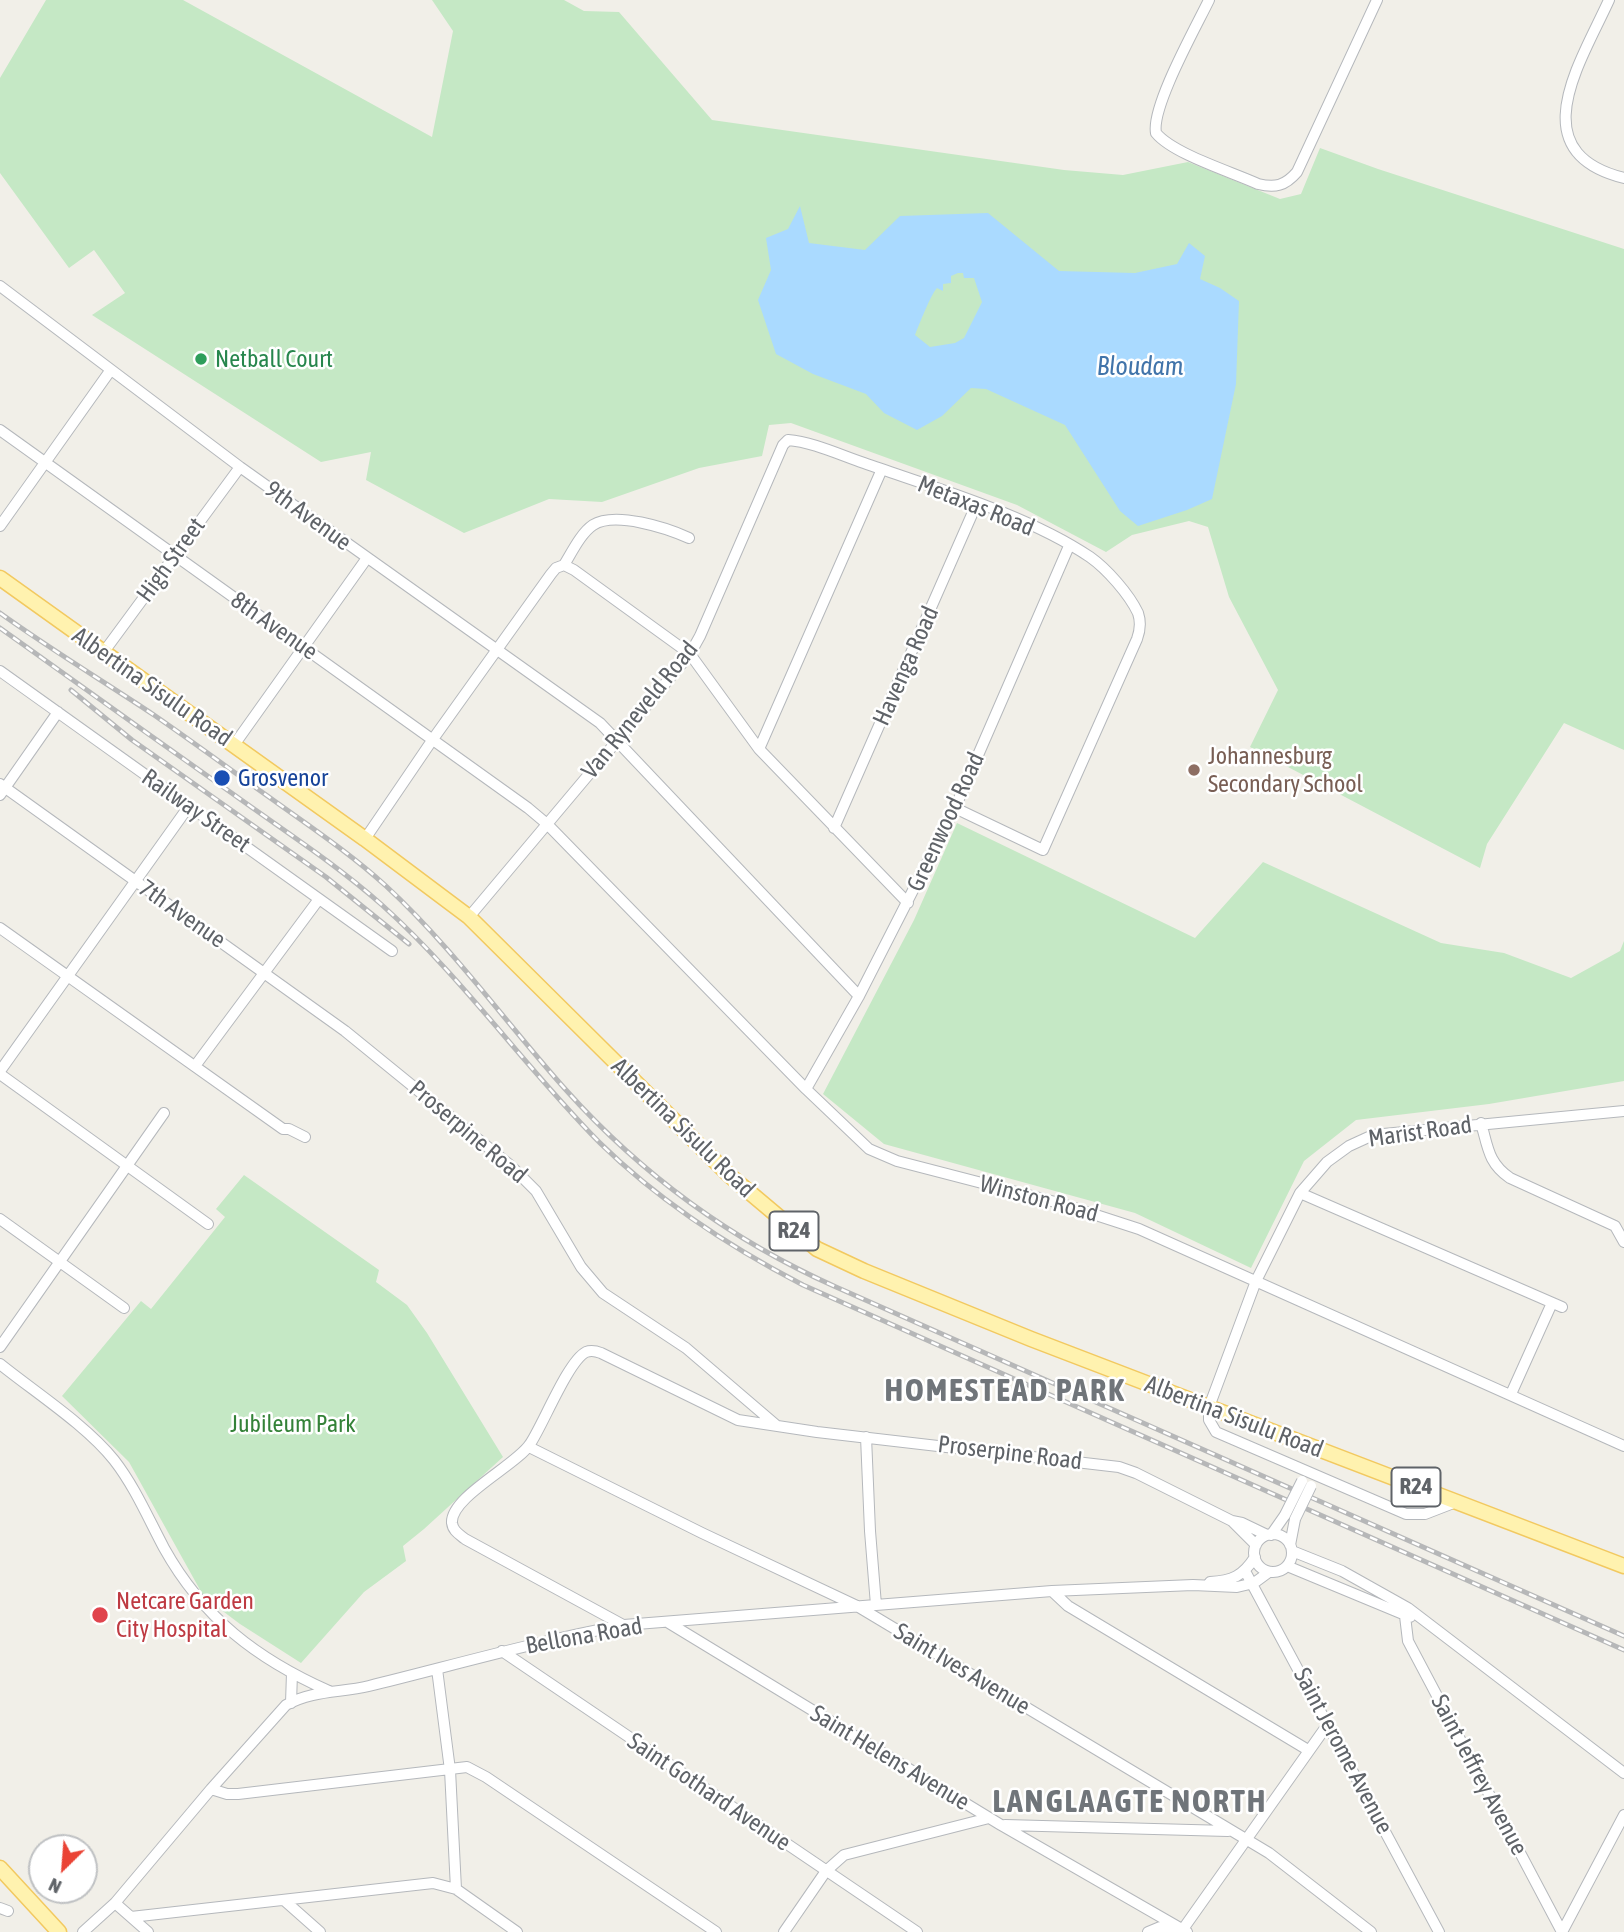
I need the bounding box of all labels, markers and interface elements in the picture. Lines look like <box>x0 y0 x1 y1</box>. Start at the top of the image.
place label: Netball Court <box>215 345 333 373</box>
marker: Netball Court <box>193 351 209 367</box>
water label: Bloudam <box>1097 351 1183 383</box>
street label: Metaxas Road <box>913 470 1039 542</box>
street label: 9th Avenue <box>259 475 357 557</box>
street label: High Street <box>131 512 211 608</box>
street label: 8th Avenue <box>225 586 323 666</box>
street label: Havenga Road <box>867 602 945 730</box>
street label: Albertina Sisulu Road <box>67 621 237 753</box>
street label: Van Ryneveld Road <box>576 635 704 785</box>
place label: Johannesburg Secondary School <box>1208 742 1363 798</box>
street label: Greenwood Road <box>901 748 991 896</box>
marker: Johannesburg Secondary School <box>1186 762 1202 778</box>
street label: Railway Street <box>136 763 256 859</box>
place label: Grosvenor <box>238 764 328 792</box>
marker: Grosvenor <box>212 768 232 788</box>
street label: 7th Avenue <box>133 874 231 954</box>
street label: Albertina Sisulu Road <box>605 1052 761 1204</box>
street label: Proserpine Road <box>403 1074 533 1190</box>
street label: Marist Road <box>1366 1110 1474 1154</box>
street label: Winston Road <box>976 1169 1102 1229</box>
road number: R24 <box>770 1212 818 1250</box>
street label: Albertina Sisulu Road <box>1141 1370 1327 1464</box>
district label: HOMESTEAD PARK <box>886 1372 1124 1410</box>
park label: Jubileum Park <box>230 1410 356 1438</box>
street label: Proserpine Road <box>936 1430 1084 1476</box>
road number: R24 <box>1392 1468 1440 1506</box>
place label: Netcare Garden City Hospital <box>116 1587 254 1643</box>
marker: Netcare Garden City Hospital <box>90 1605 110 1625</box>
street label: Bellona Road <box>523 1612 645 1660</box>
street label: Saint Ives Avenue <box>889 1617 1035 1721</box>
street label: Saint Jerome Avenue <box>1287 1663 1399 1839</box>
street label: Saint Jeffrey Avenue <box>1425 1690 1533 1860</box>
street label: Saint Helens Avenue <box>805 1699 975 1817</box>
street label: Saint Gothard Avenue <box>622 1727 796 1857</box>
district label: LANGLAAGTE NORTH <box>995 1783 1265 1821</box>
north arrow <box>28 1834 98 1904</box>
text: N <box>45 1874 65 1899</box>

